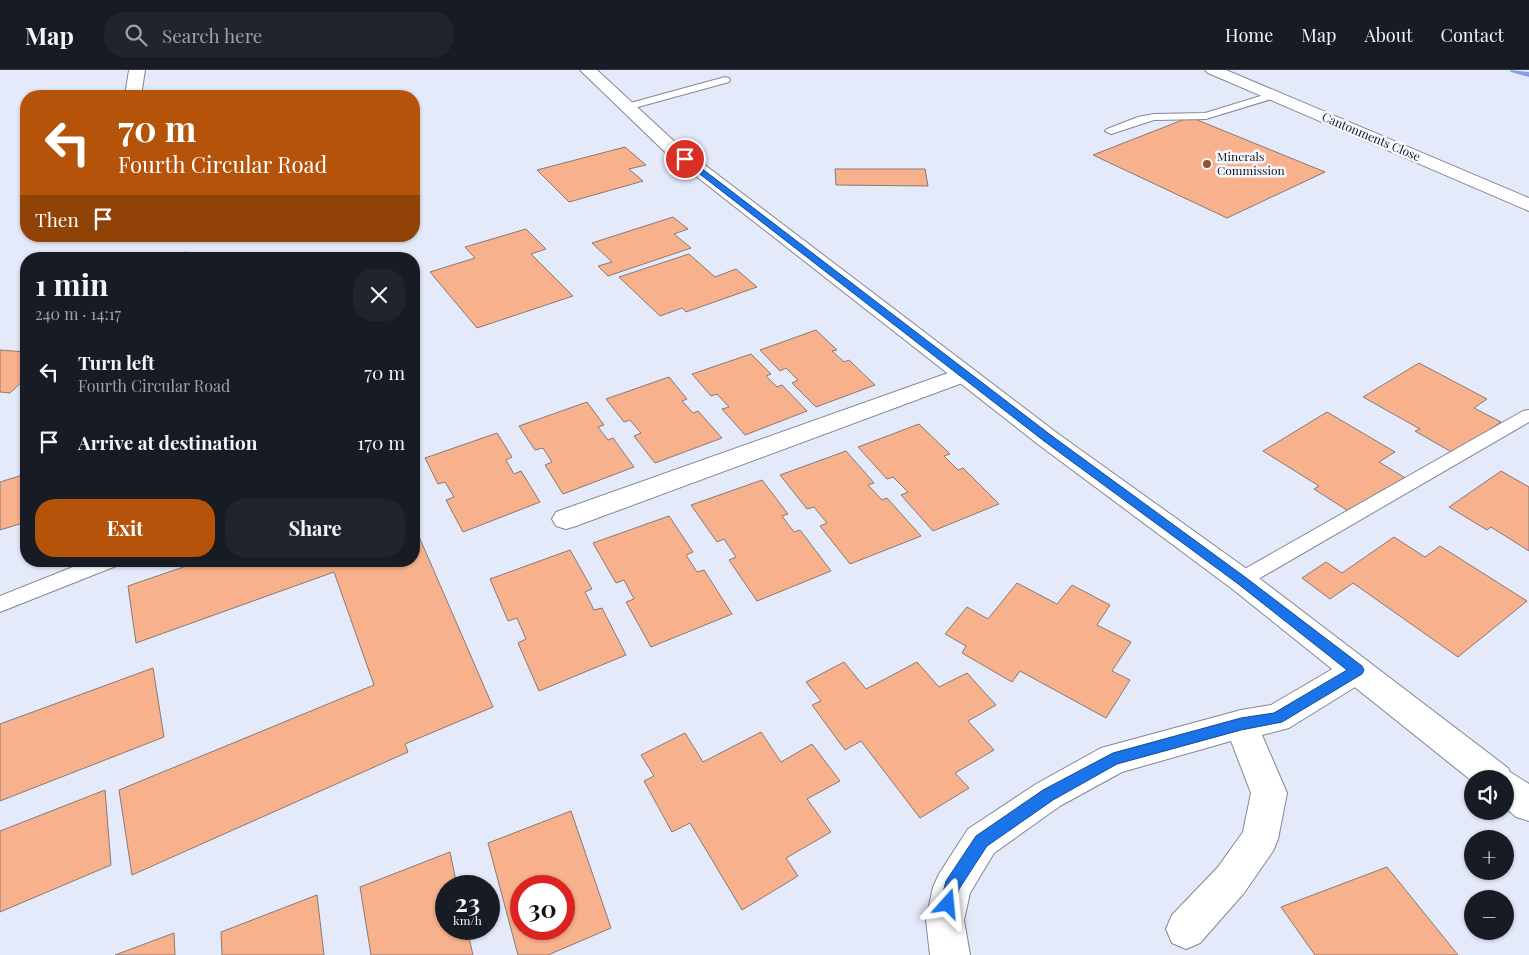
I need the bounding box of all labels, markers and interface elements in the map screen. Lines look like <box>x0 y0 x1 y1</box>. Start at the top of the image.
search box <box>104 12 454 57</box>
text: Map <box>25 19 74 51</box>
icon: search <box>122 21 150 49</box>
text: Search here <box>162 22 262 48</box>
text: Home <box>1225 23 1273 47</box>
text: Map <box>1301 23 1336 47</box>
text: About <box>1364 23 1413 47</box>
text: Contact <box>1441 23 1504 47</box>
text: 70 m <box>118 104 196 151</box>
street label: Cantonments Close <box>1320 108 1423 164</box>
icon: left <box>35 110 100 175</box>
pin <box>664 138 706 180</box>
icon: arrive <box>671 145 699 173</box>
place label: Minerals Commission <box>1217 148 1285 178</box>
text: Fourth Circular Road <box>118 149 327 179</box>
marker: Minerals Commission <box>1201 158 1213 170</box>
icon: arrive <box>89 205 117 233</box>
text: Then <box>35 206 79 232</box>
text: 1 min <box>35 264 109 304</box>
button: close <box>353 269 405 321</box>
text: 240 m · 14:17 <box>35 303 121 324</box>
text: Turn left <box>78 349 155 375</box>
icon: left <box>35 358 63 386</box>
text: 70 m <box>364 359 405 385</box>
text: Fourth Circular Road <box>78 375 230 396</box>
icon: arrive <box>35 428 63 456</box>
text: Arrive at destination <box>78 429 258 455</box>
text: 170 m <box>357 429 405 455</box>
button: Exit <box>35 499 215 557</box>
button: Share <box>225 499 405 557</box>
map controls <box>1464 770 1514 940</box>
button: sound <box>1464 770 1514 820</box>
button: + <box>1464 830 1514 880</box>
speed limit sign: 30 <box>510 875 575 940</box>
position arrow <box>921 877 973 929</box>
text: 23 <box>455 885 480 918</box>
button: − <box>1464 890 1514 940</box>
text: km/h <box>453 912 482 928</box>

